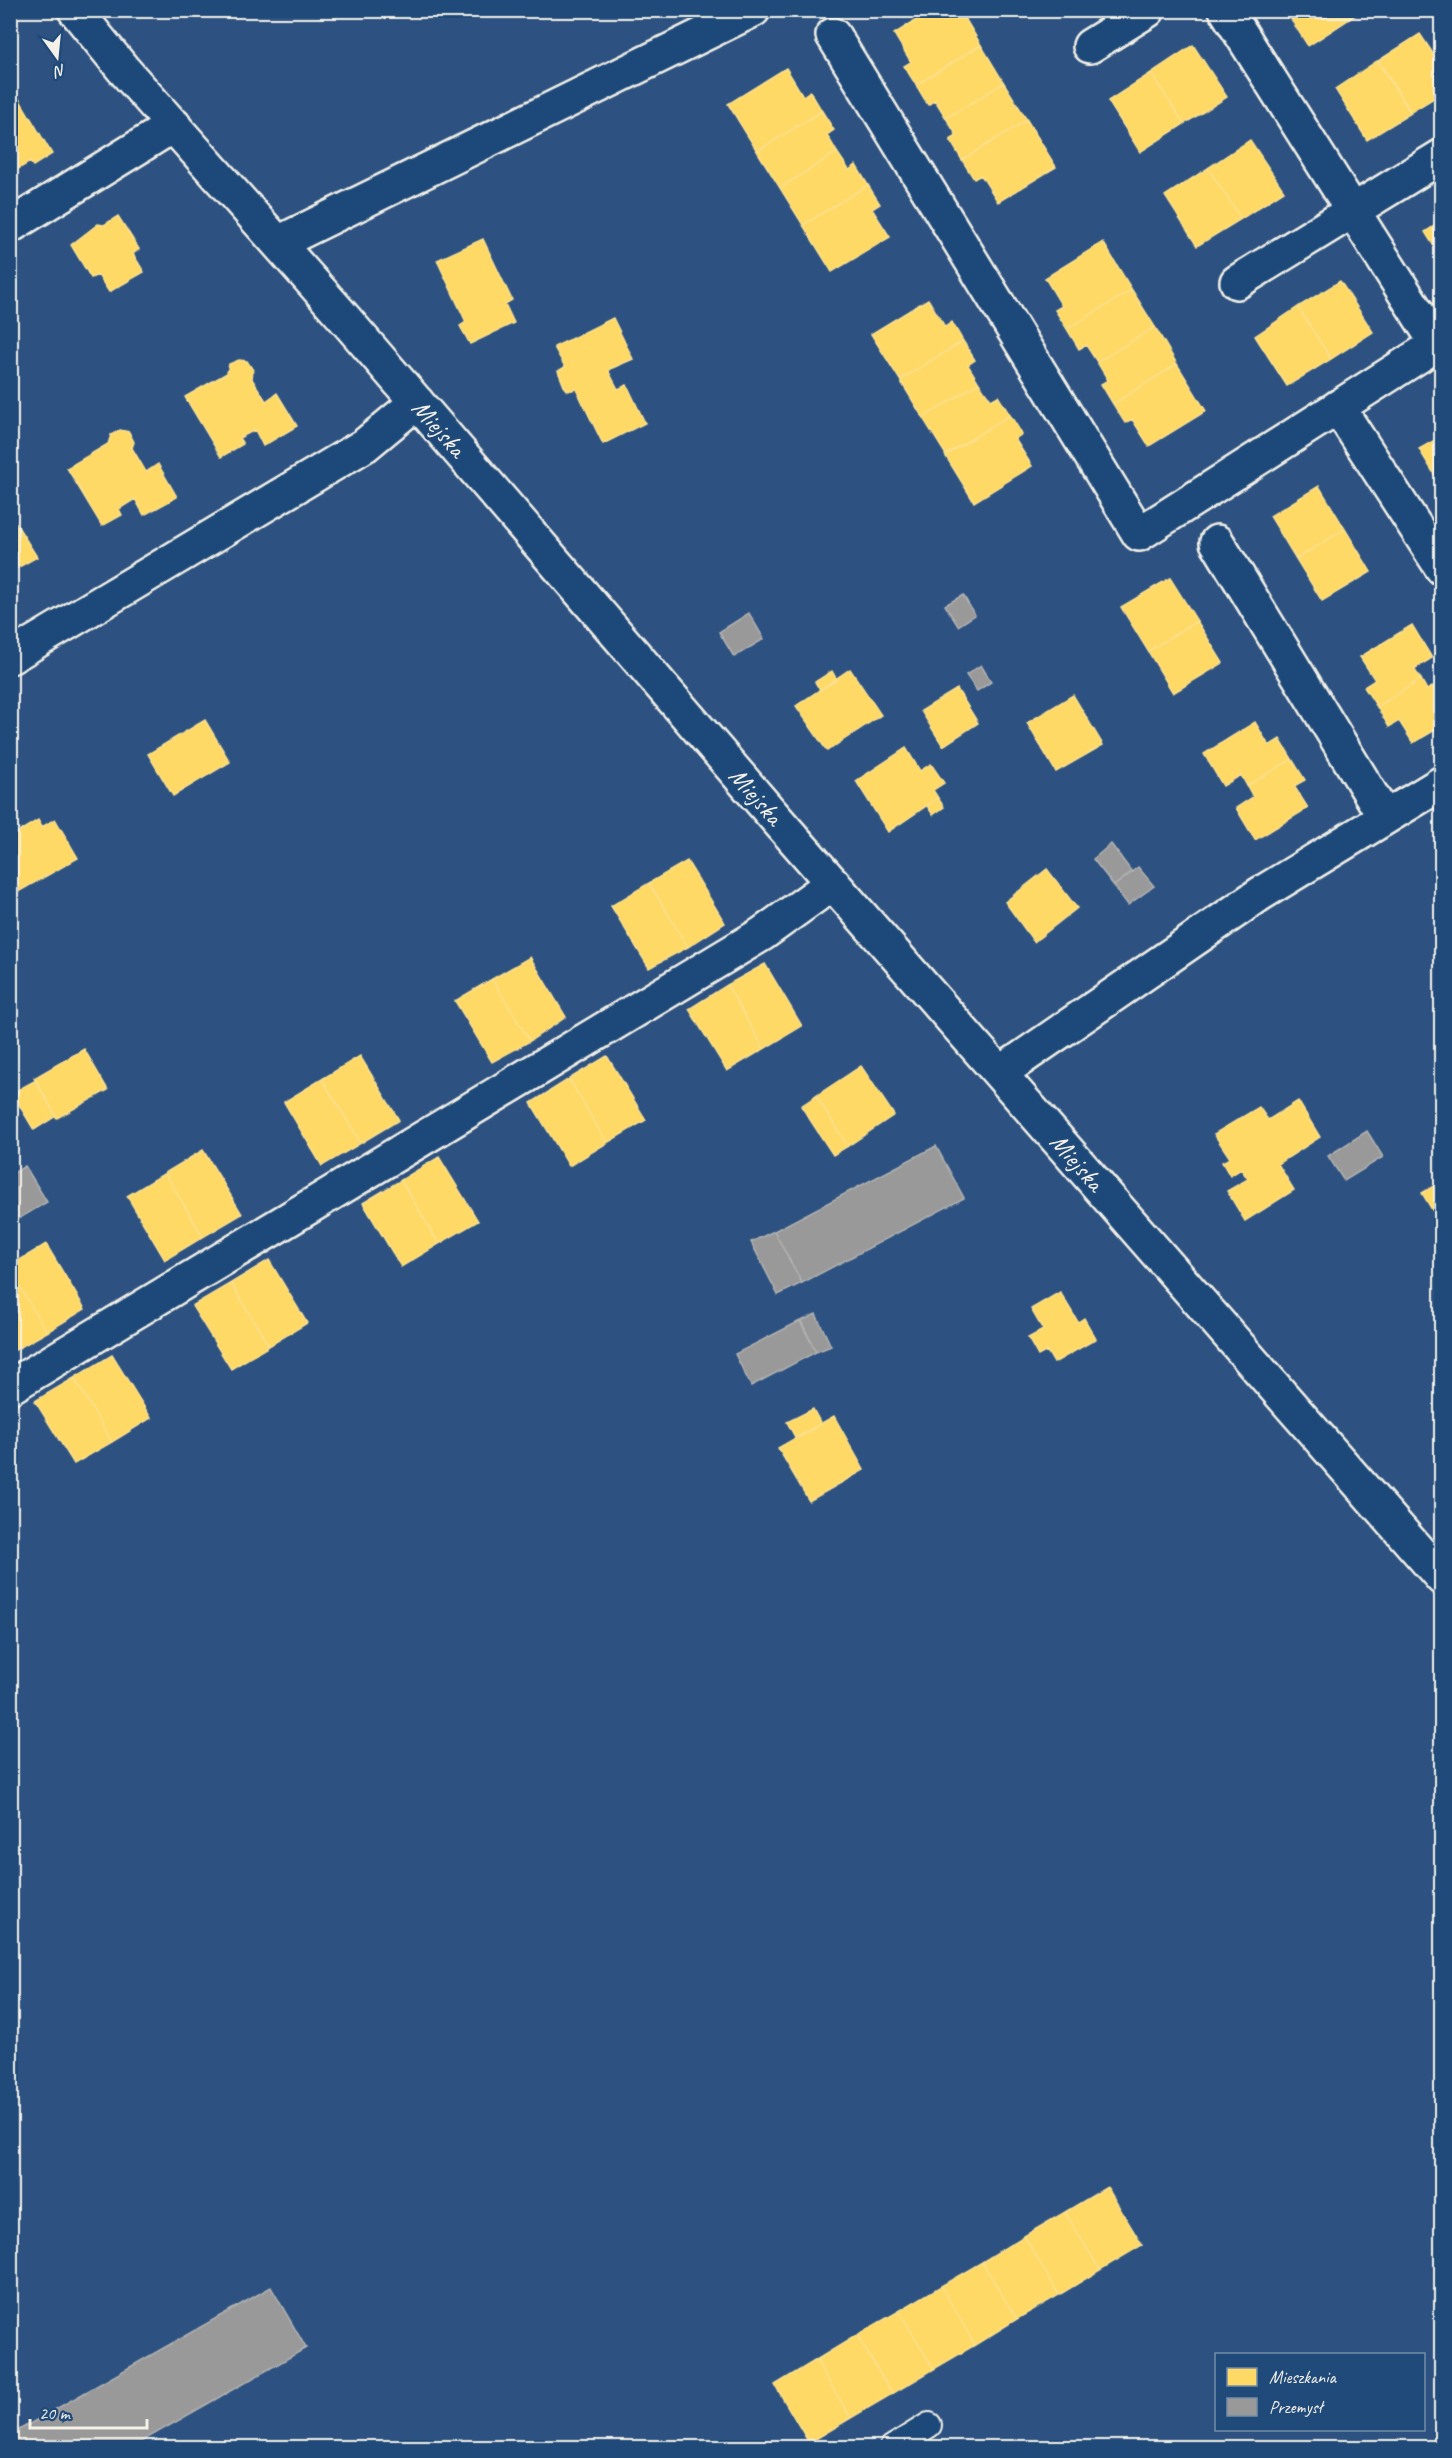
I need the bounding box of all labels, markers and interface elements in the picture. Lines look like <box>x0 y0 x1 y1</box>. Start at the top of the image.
north arrow <box>27 27 87 87</box>
text: N <box>50 60 68 82</box>
street label: Miejska <box>405 392 475 466</box>
street label: Miejska <box>722 760 792 834</box>
street label: Miejska <box>1043 1126 1113 1200</box>
legend <box>1215 2353 1425 2431</box>
text: Mieszkania <box>1269 2366 1338 2388</box>
scale bar <box>30 2392 147 2430</box>
text: Przemysł <box>1269 2396 1325 2418</box>
text: 20 m <box>39 2402 72 2424</box>

